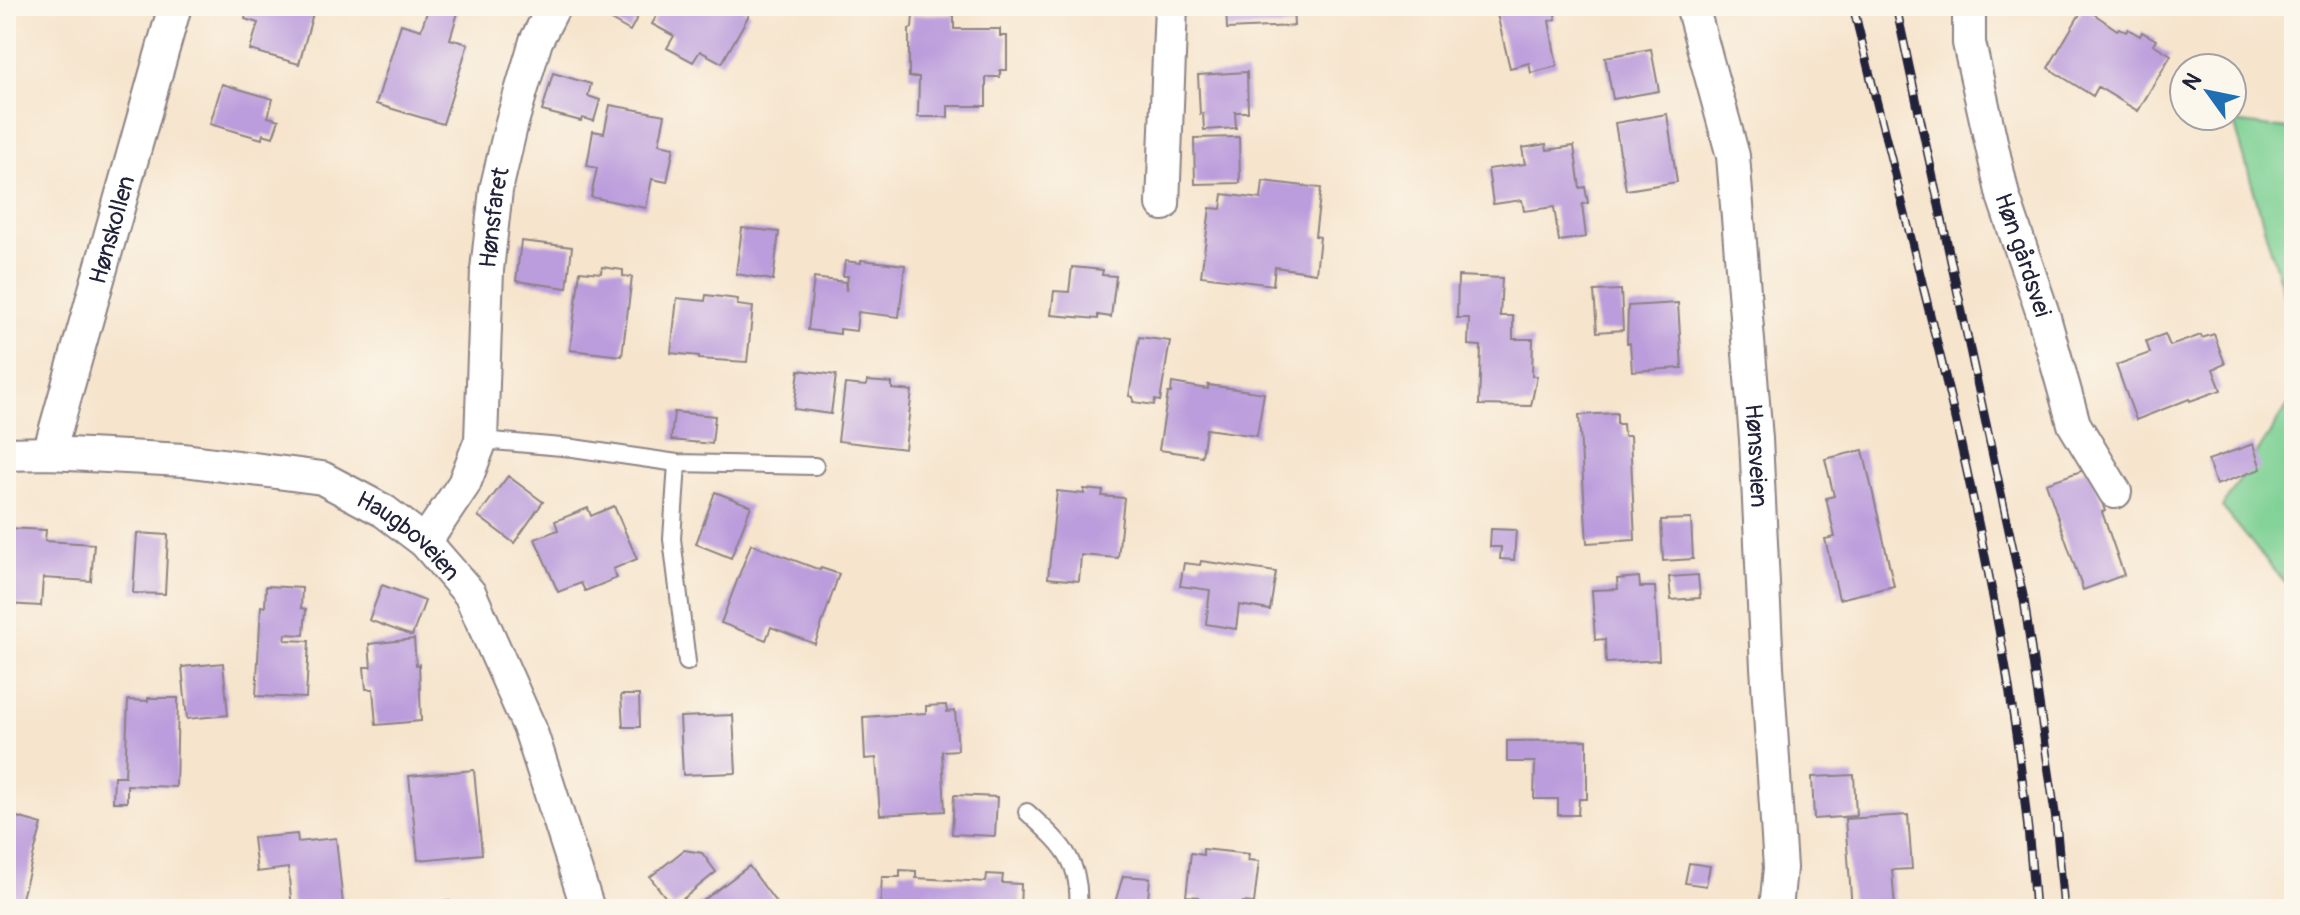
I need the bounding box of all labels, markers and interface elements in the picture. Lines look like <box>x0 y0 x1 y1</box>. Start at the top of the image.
north arrow <box>2168 52 2248 132</box>
text: N <box>2176 68 2208 96</box>
street label: Hønsfaret <box>473 164 515 270</box>
street label: Hønskollen <box>83 172 141 287</box>
street label: Høn gårdsvei <box>1989 189 2058 320</box>
street label: Hønsveien <box>1739 403 1774 508</box>
street label: Haugboveien <box>352 485 466 587</box>

